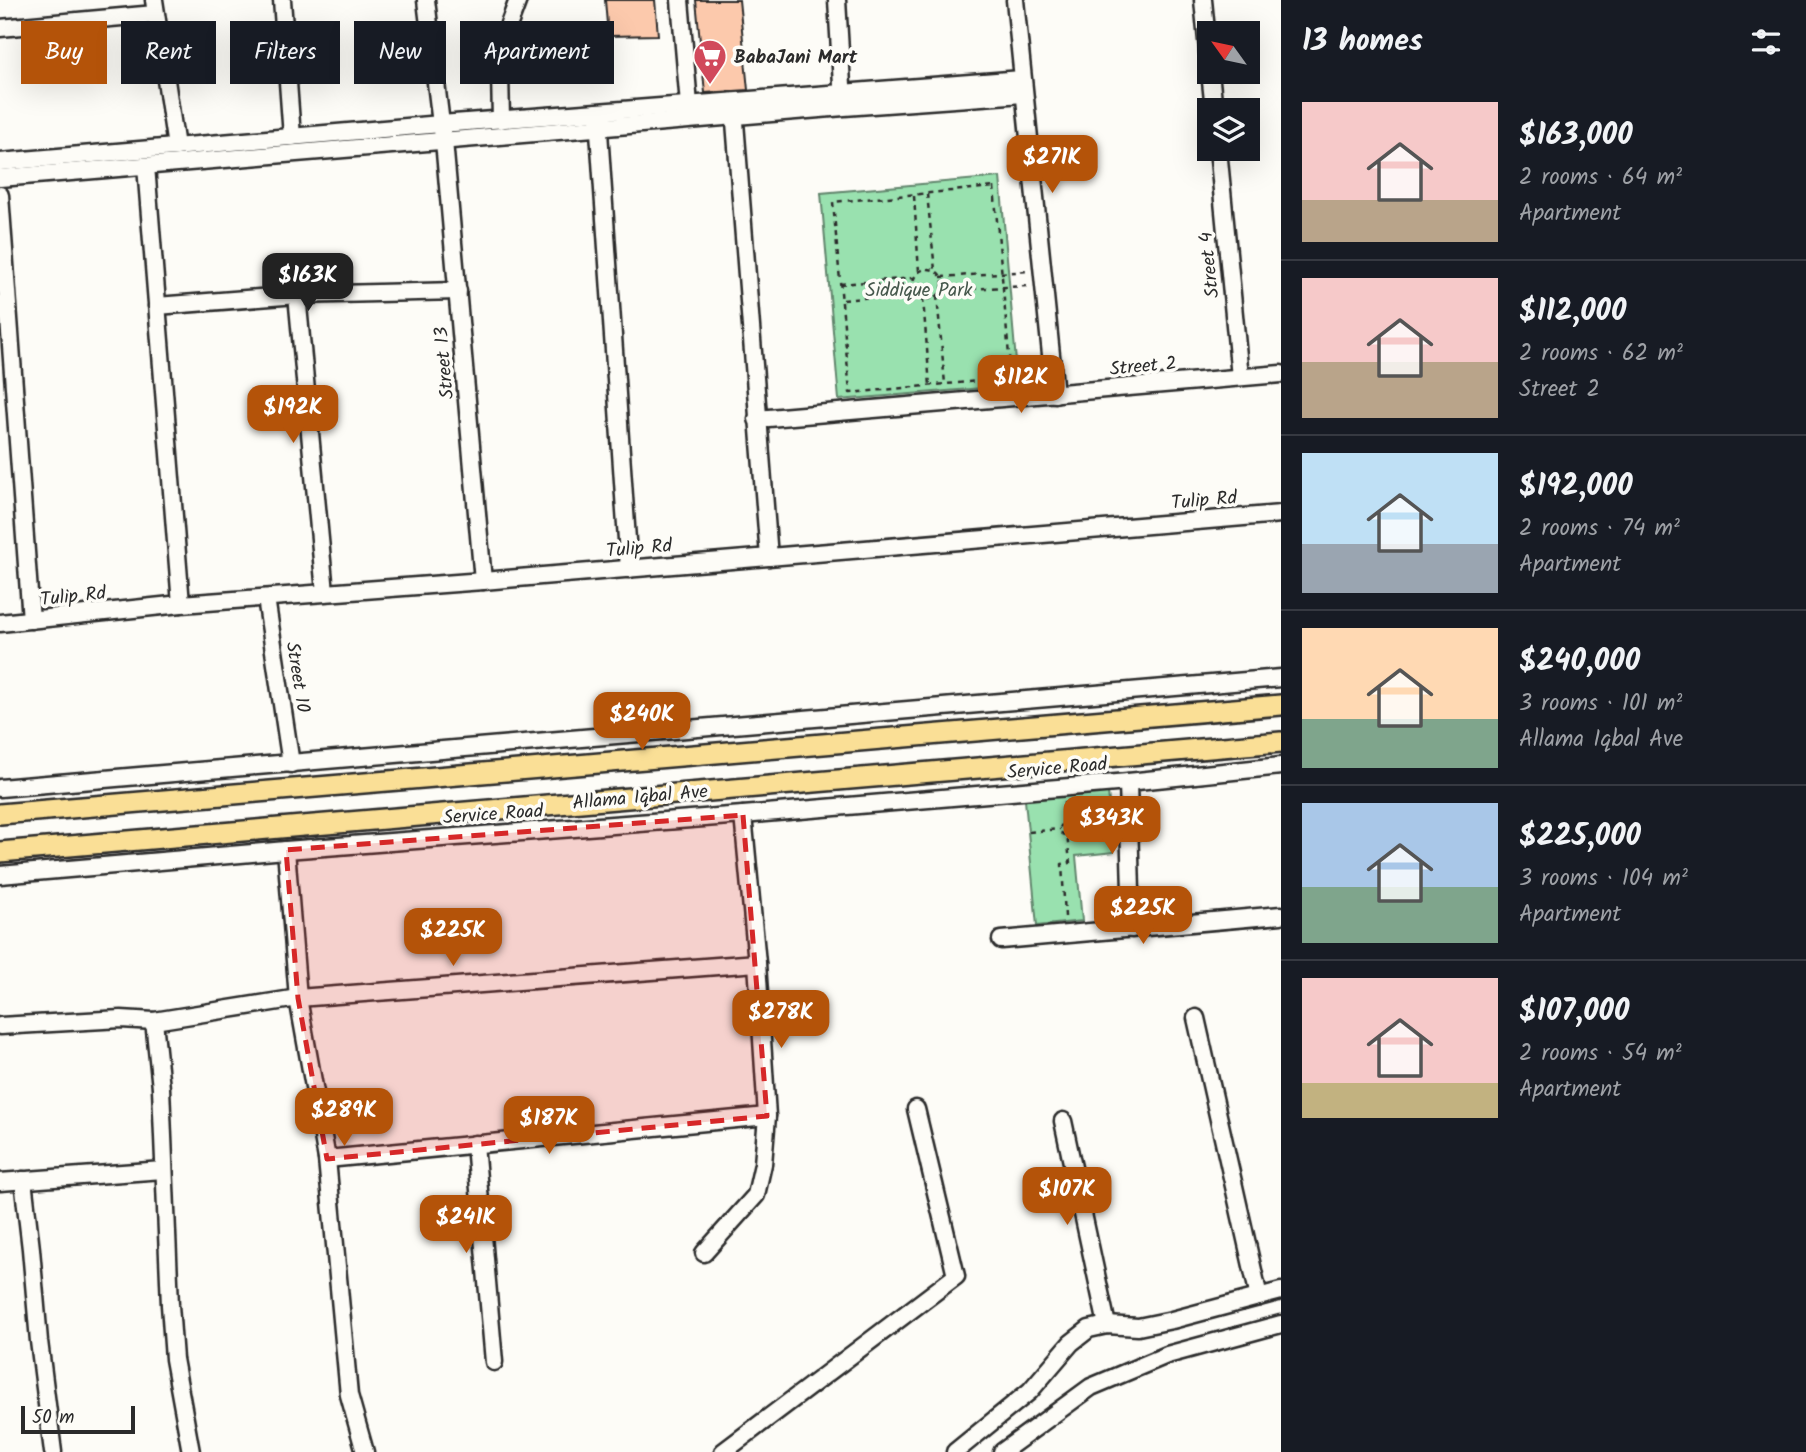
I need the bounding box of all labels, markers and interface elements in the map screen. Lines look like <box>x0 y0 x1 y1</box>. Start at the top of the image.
text: 13 homes <box>1302 18 1423 66</box>
chip: Buy <box>21 21 107 84</box>
chip: Rent <box>121 21 216 84</box>
chip: Filters <box>230 21 340 84</box>
chip: New <box>354 21 446 84</box>
chip: Apartment <box>460 21 614 84</box>
north arrow <box>1197 21 1260 84</box>
map controls <box>1197 21 1260 161</box>
icon: filters <box>1747 23 1785 61</box>
supermarket icon: BabaJani Mart <box>691 37 729 86</box>
place label: BabaJani Mart <box>734 43 858 73</box>
button: layers <box>1197 98 1260 161</box>
text: $163,000 <box>1519 112 1633 160</box>
icon: home <box>1358 130 1442 214</box>
pin: $271K <box>1003 136 1101 195</box>
text: $271K <box>1023 140 1081 176</box>
text: 2 rooms · 64 m² <box>1519 160 1682 196</box>
text: Apartment <box>1519 196 1621 232</box>
street label: Street 4 <box>1192 230 1228 299</box>
pin: $163K <box>259 254 357 313</box>
text: $163K <box>278 258 338 294</box>
park label: Siddique Park <box>866 276 973 306</box>
text: $112,000 <box>1519 288 1626 336</box>
icon: home <box>1358 306 1442 390</box>
street label: Street 13 <box>427 325 463 400</box>
text: 2 rooms · 62 m² <box>1519 336 1683 372</box>
street label: Street 2 <box>1109 349 1178 385</box>
pin: $112K <box>972 356 1070 415</box>
text: $112K <box>994 360 1048 396</box>
text: Street 2 <box>1519 372 1600 408</box>
pin: $192K <box>244 386 342 445</box>
text: $192K <box>263 390 323 426</box>
text: $192,000 <box>1519 463 1633 511</box>
icon: home <box>1358 481 1442 565</box>
street label: Tulip Rd <box>1170 483 1239 519</box>
text: 2 rooms · 74 m² <box>1519 511 1680 547</box>
street label: Tulip Rd <box>605 531 674 567</box>
text: Apartment <box>1519 547 1621 583</box>
street label: Tulip Rd <box>39 579 108 615</box>
text: $240,000 <box>1519 638 1640 686</box>
street label: Street 10 <box>277 640 317 715</box>
icon: home <box>1358 656 1442 740</box>
text: 3 rooms · 101 m² <box>1519 686 1682 722</box>
pin: $240K <box>593 692 691 752</box>
text: $240K <box>609 697 675 733</box>
text: Allama Iqbal Ave <box>1519 722 1683 758</box>
street label: Service Road <box>1006 750 1109 788</box>
street label: Allama Iqbal Ave <box>571 777 709 819</box>
pin: $343K <box>1063 796 1161 856</box>
street label: Service Road <box>442 797 545 833</box>
text: $343K <box>1079 801 1145 837</box>
text: $225,000 <box>1519 813 1641 861</box>
icon: home <box>1358 831 1442 915</box>
text: 3 rooms · 104 m² <box>1519 861 1688 897</box>
pin: $225K <box>1094 886 1192 946</box>
text: $225K <box>1110 891 1176 927</box>
text: Apartment <box>1519 897 1621 933</box>
pin: $225K <box>404 908 502 968</box>
text: $225K <box>420 913 486 949</box>
text: $107,000 <box>1519 988 1629 1036</box>
pin: $278K <box>732 990 830 1050</box>
text: $278K <box>748 995 814 1031</box>
icon: home <box>1358 1006 1442 1090</box>
text: 2 rooms · 54 m² <box>1519 1036 1682 1072</box>
text: Apartment <box>1519 1072 1621 1108</box>
pin: $289K <box>295 1088 393 1148</box>
text: $289K <box>311 1093 377 1129</box>
pin: $187K <box>500 1096 598 1156</box>
text: $187K <box>520 1101 578 1137</box>
pin: $107K <box>1018 1168 1116 1227</box>
text: $107K <box>1038 1172 1096 1208</box>
pin: $241K <box>417 1196 515 1255</box>
text: $241K <box>436 1200 496 1236</box>
scale bar <box>21 1403 135 1435</box>
text: 50 m <box>32 1403 74 1433</box>

